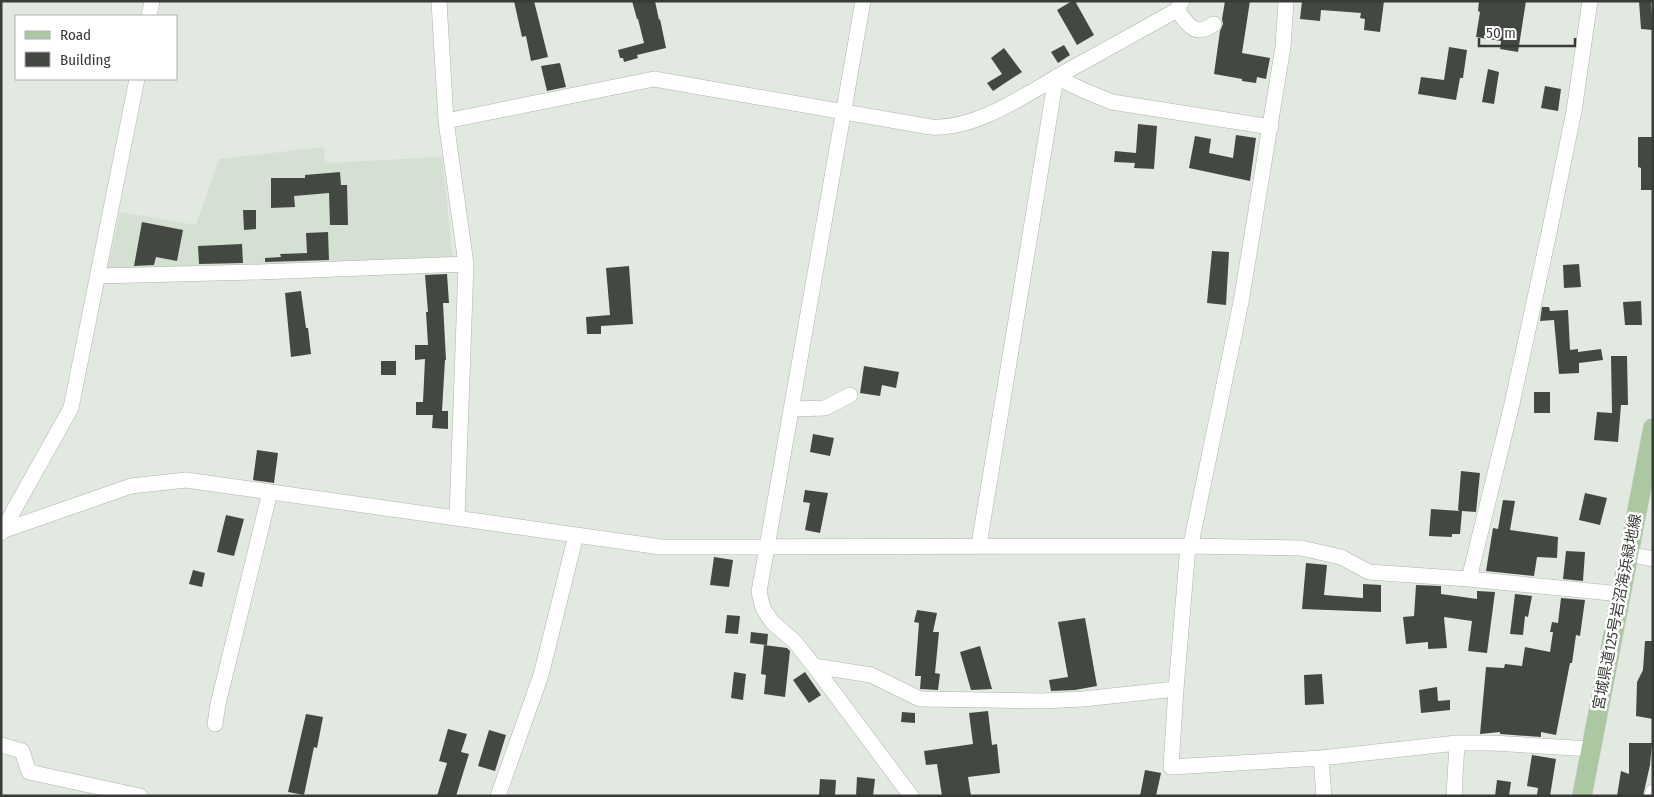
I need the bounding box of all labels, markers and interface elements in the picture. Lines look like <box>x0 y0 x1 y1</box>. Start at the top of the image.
legend <box>15 15 178 80</box>
scale bar <box>1479 15 1575 47</box>
text: 50 m <box>1486 24 1516 42</box>
text: Road <box>60 26 91 44</box>
text: Building <box>60 51 111 69</box>
street label: 宮城県道125号岩沼海浜緑地線 <box>1589 512 1645 712</box>

